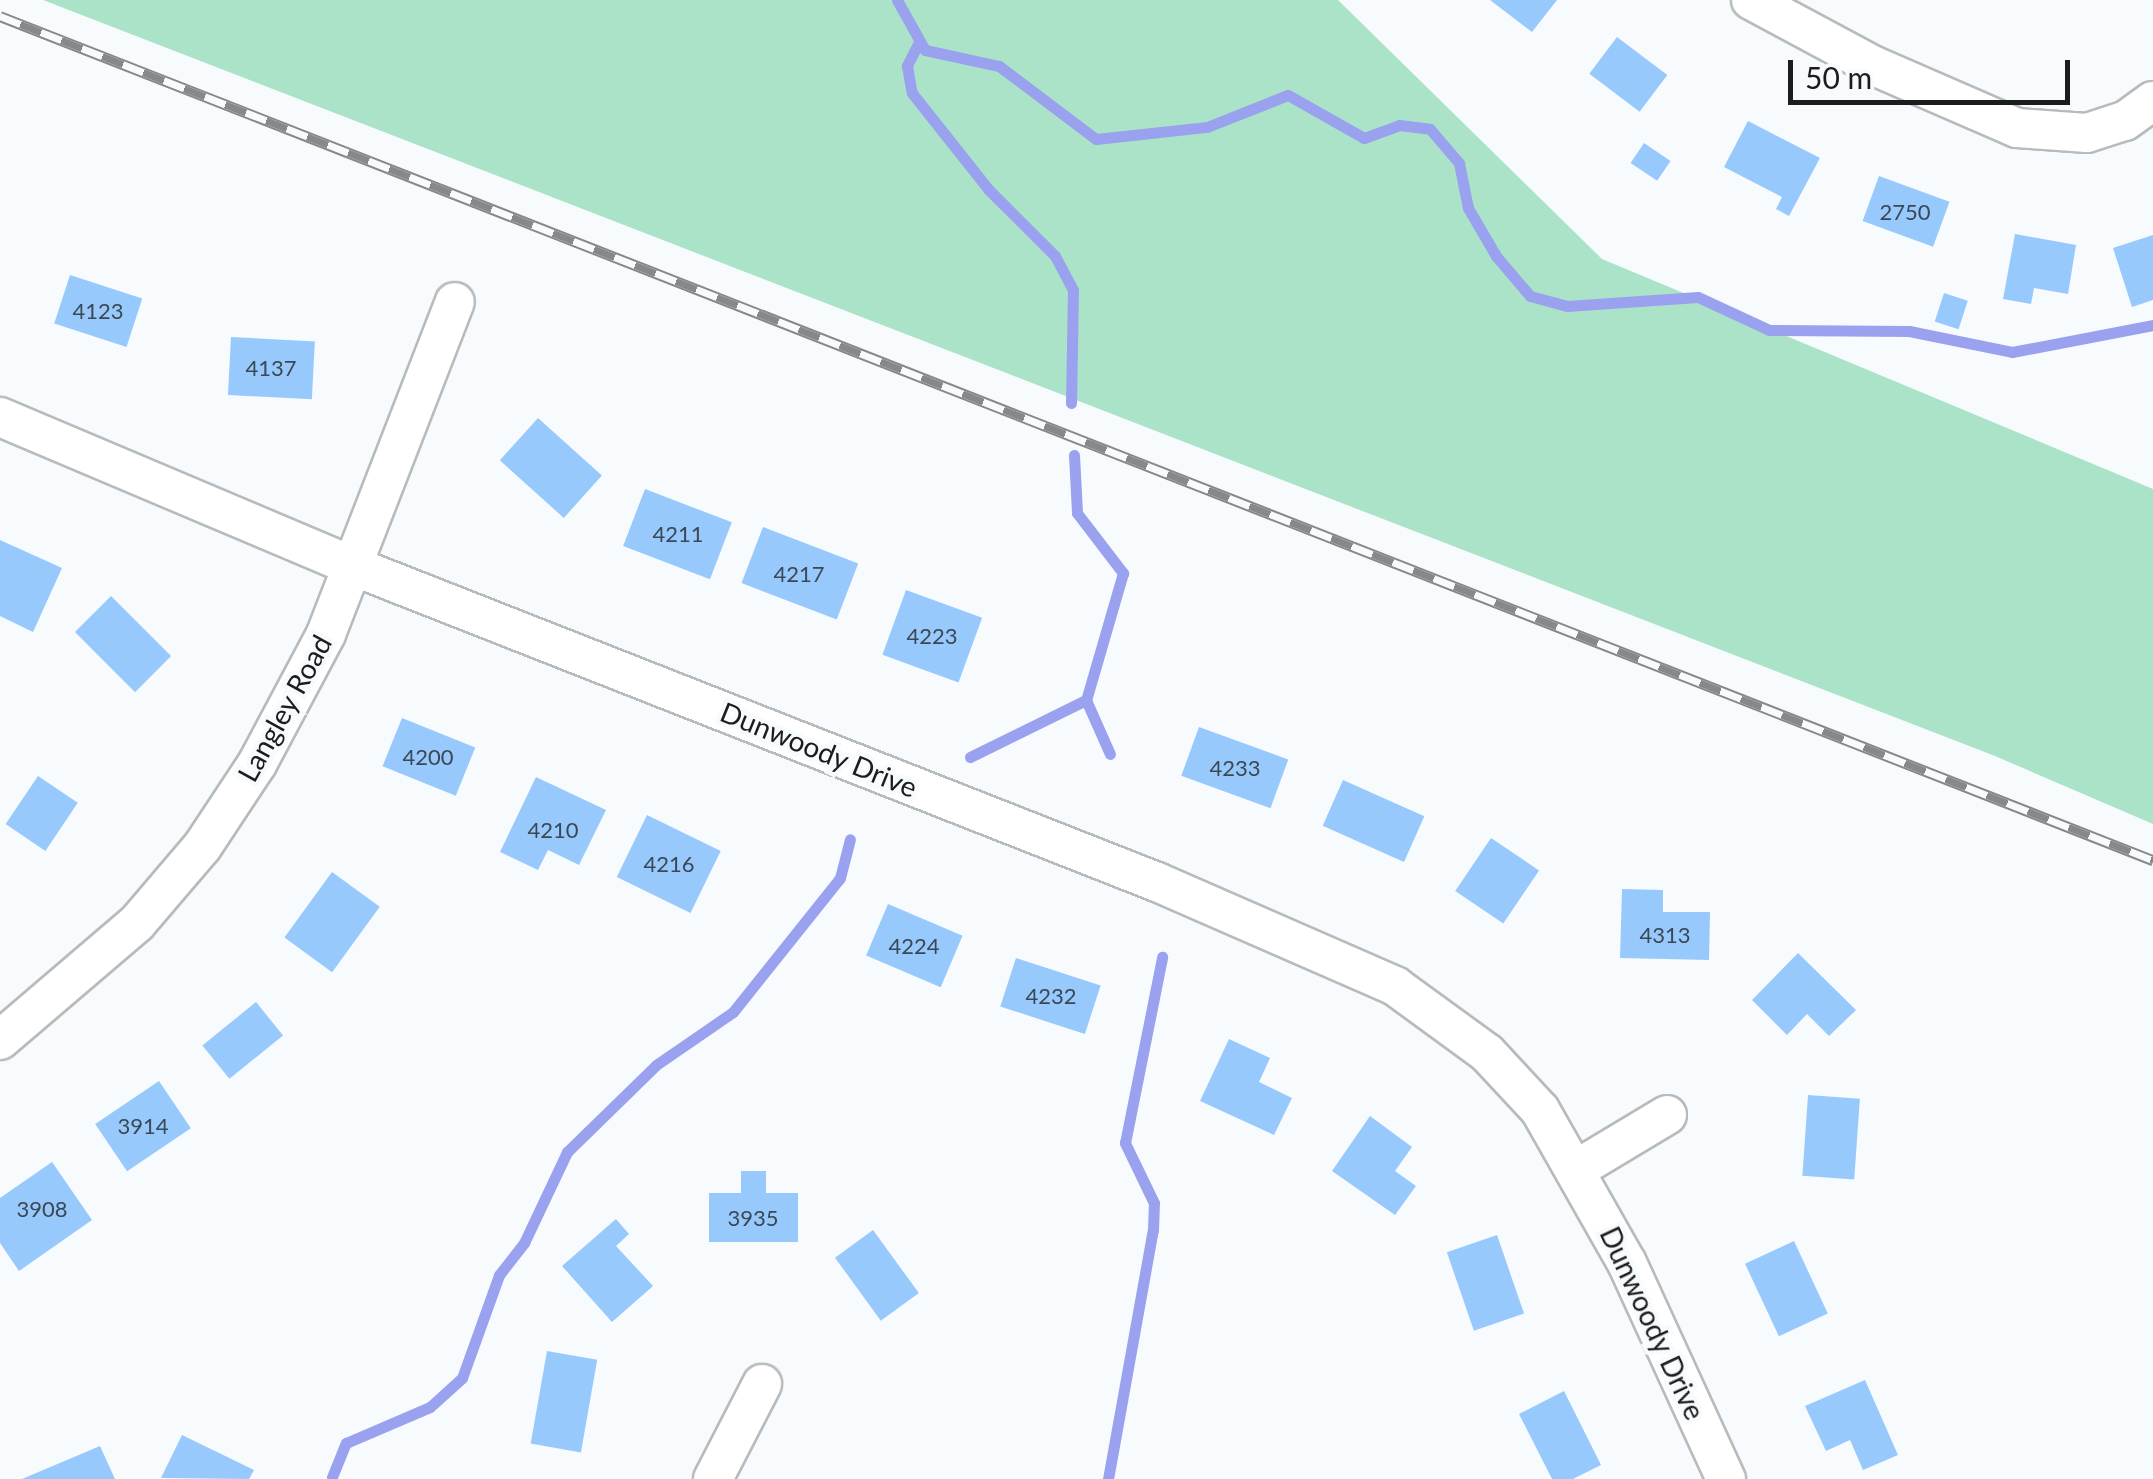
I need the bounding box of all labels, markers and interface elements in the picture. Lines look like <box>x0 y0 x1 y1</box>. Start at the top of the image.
scale bar <box>1793 40 2076 102</box>
text: 50 m <box>1805 59 1872 95</box>
house number: 2750 <box>1879 199 1931 225</box>
house number: 4123 <box>72 298 124 324</box>
house number: 4137 <box>245 355 297 381</box>
house number: 4211 <box>652 521 704 547</box>
house number: 4217 <box>773 561 825 587</box>
house number: 4223 <box>906 623 958 649</box>
street label: Langley Road <box>230 628 338 788</box>
street label: Dunwoody Drive <box>715 694 923 804</box>
house number: 4200 <box>402 744 454 770</box>
house number: 4233 <box>1209 755 1261 781</box>
house number: 4210 <box>527 817 579 843</box>
house number: 4216 <box>643 851 695 877</box>
house number: 4313 <box>1639 922 1691 948</box>
house number: 4224 <box>888 933 940 959</box>
house number: 4232 <box>1025 983 1077 1009</box>
house number: 3914 <box>117 1113 169 1139</box>
house number: 3908 <box>16 1196 68 1222</box>
house number: 3935 <box>727 1205 779 1231</box>
street label: Dunwoody Drive <box>1593 1221 1713 1425</box>

